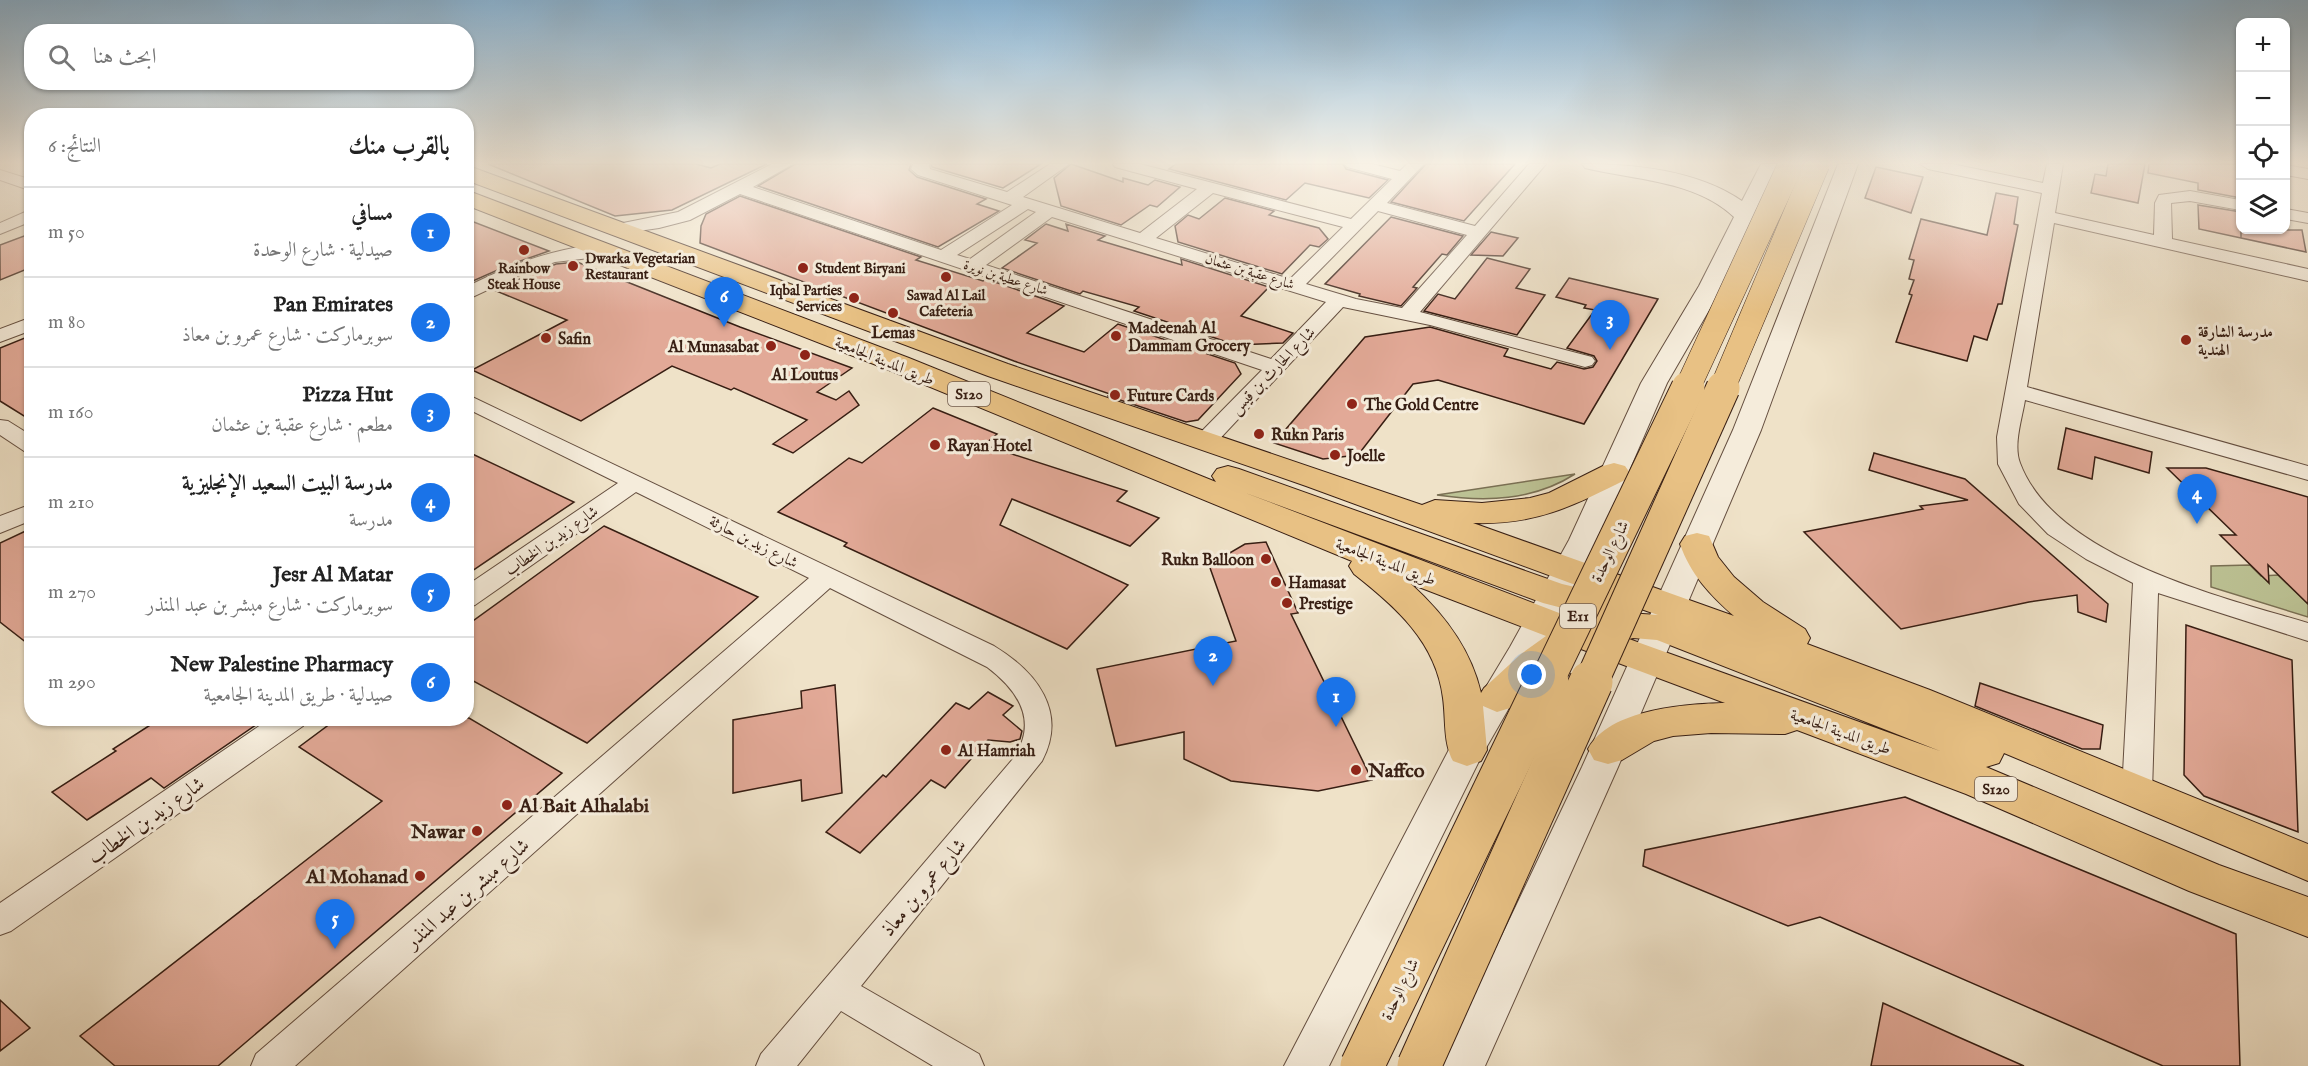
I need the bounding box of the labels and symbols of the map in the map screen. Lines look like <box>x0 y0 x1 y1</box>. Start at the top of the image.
marker: Rainbow Steak House <box>517 243 531 257</box>
place label: Dwarka Vegetarian Restaurant <box>585 250 696 284</box>
street label: شارع عقبة بن عثمان <box>1202 250 1297 296</box>
street label: شارع عطية بن نويرة <box>961 256 1050 302</box>
marker: Dwarka Vegetarian Restaurant <box>566 259 580 273</box>
place label: Rainbow Steak House <box>488 260 561 294</box>
place label: Student Biryani <box>815 260 906 278</box>
marker: Student Biryani <box>796 261 810 275</box>
marker: Sawad Al Lail Cafeteria <box>939 270 953 284</box>
pin: 6 <box>704 278 744 327</box>
place label: Iqbal Parties Services <box>770 282 842 316</box>
place label: Sawad Al Lail Cafeteria <box>907 287 987 321</box>
marker: Iqbal Parties Services <box>847 291 861 305</box>
pin: 3 <box>1590 300 1630 350</box>
marker: Lemas <box>886 306 900 320</box>
place label: Madeenah Al Dammam Grocery <box>1128 319 1252 357</box>
street label: شارع الحارث بن قيس <box>1226 323 1322 421</box>
place label: مدرسة الشارقة الهندية <box>2198 323 2273 361</box>
place label: Lemas <box>871 324 915 344</box>
marker: Madeenah Al Dammam Grocery <box>1109 329 1123 343</box>
place label: Safin <box>558 330 591 350</box>
marker: Safin <box>539 331 553 345</box>
street label: طريق المدينة الجامعية <box>832 333 937 391</box>
marker: مدرسة الشارقة الهندية <box>2179 333 2193 347</box>
place label: Al Munasabat <box>667 338 760 358</box>
marker: Al Munasabat <box>764 339 778 353</box>
marker: Al Loutus <box>798 348 812 362</box>
place label: Al Loutus <box>771 366 839 386</box>
road number: S120 <box>948 382 990 406</box>
place label: Future Cards <box>1127 387 1215 407</box>
marker: Future Cards <box>1108 388 1122 402</box>
place label: The Gold Centre <box>1363 396 1479 416</box>
marker: The Gold Centre <box>1345 397 1359 411</box>
place label: Rukn Paris <box>1271 426 1344 446</box>
marker: Rukn Paris <box>1252 427 1266 441</box>
place label: Rayan Hotel <box>947 437 1032 457</box>
marker: Rayan Hotel <box>928 438 942 452</box>
place label: Joelle <box>1345 447 1386 467</box>
marker: Joelle <box>1328 448 1342 462</box>
pin: 4 <box>2178 474 2216 524</box>
street label: شارع زيد بن الخطاب <box>502 502 604 583</box>
street label: شارع زيد بن حارثة <box>704 512 801 576</box>
street label: شارع الوحدة <box>1587 518 1636 587</box>
street label: طريق المدينة الجامعية <box>1332 535 1438 591</box>
place label: Rukn Balloon <box>1161 551 1254 571</box>
marker: Rukn Balloon <box>1259 552 1273 566</box>
place label: Hamasat <box>1288 574 1346 594</box>
marker: Hamasat <box>1269 575 1283 589</box>
place label: Prestige <box>1299 595 1354 615</box>
marker: Prestige <box>1280 596 1294 610</box>
road number: E11 <box>1560 604 1596 628</box>
pin: 2 <box>1194 636 1232 686</box>
your location <box>1517 660 1546 689</box>
pin: 1 <box>1316 678 1356 727</box>
street label: طريق المدينة الجامعية <box>1787 705 1893 760</box>
place label: Al Hamriah <box>957 742 1036 762</box>
marker: Al Hamriah <box>939 743 953 757</box>
place label: Naffco <box>1367 759 1425 784</box>
marker: Naffco <box>1349 763 1363 777</box>
street label: شارع زيد بن الخطاب <box>84 772 212 874</box>
road number: S120 <box>1975 777 2017 801</box>
place label: Al Bait Alhalabi <box>518 794 650 819</box>
marker: Al Bait Alhalabi <box>500 798 514 812</box>
place label: Nawar <box>410 820 466 845</box>
marker: Nawar <box>470 824 484 838</box>
street label: شارع مبشر بن عبد المنذر <box>399 834 538 959</box>
street label: شارع عمرو بن معاذ <box>876 834 975 945</box>
place label: Al Mohanad <box>305 865 409 890</box>
marker: Al Mohanad <box>413 869 427 883</box>
pin: 5 <box>316 900 354 949</box>
street label: شارع الوحدة <box>1377 956 1426 1025</box>

